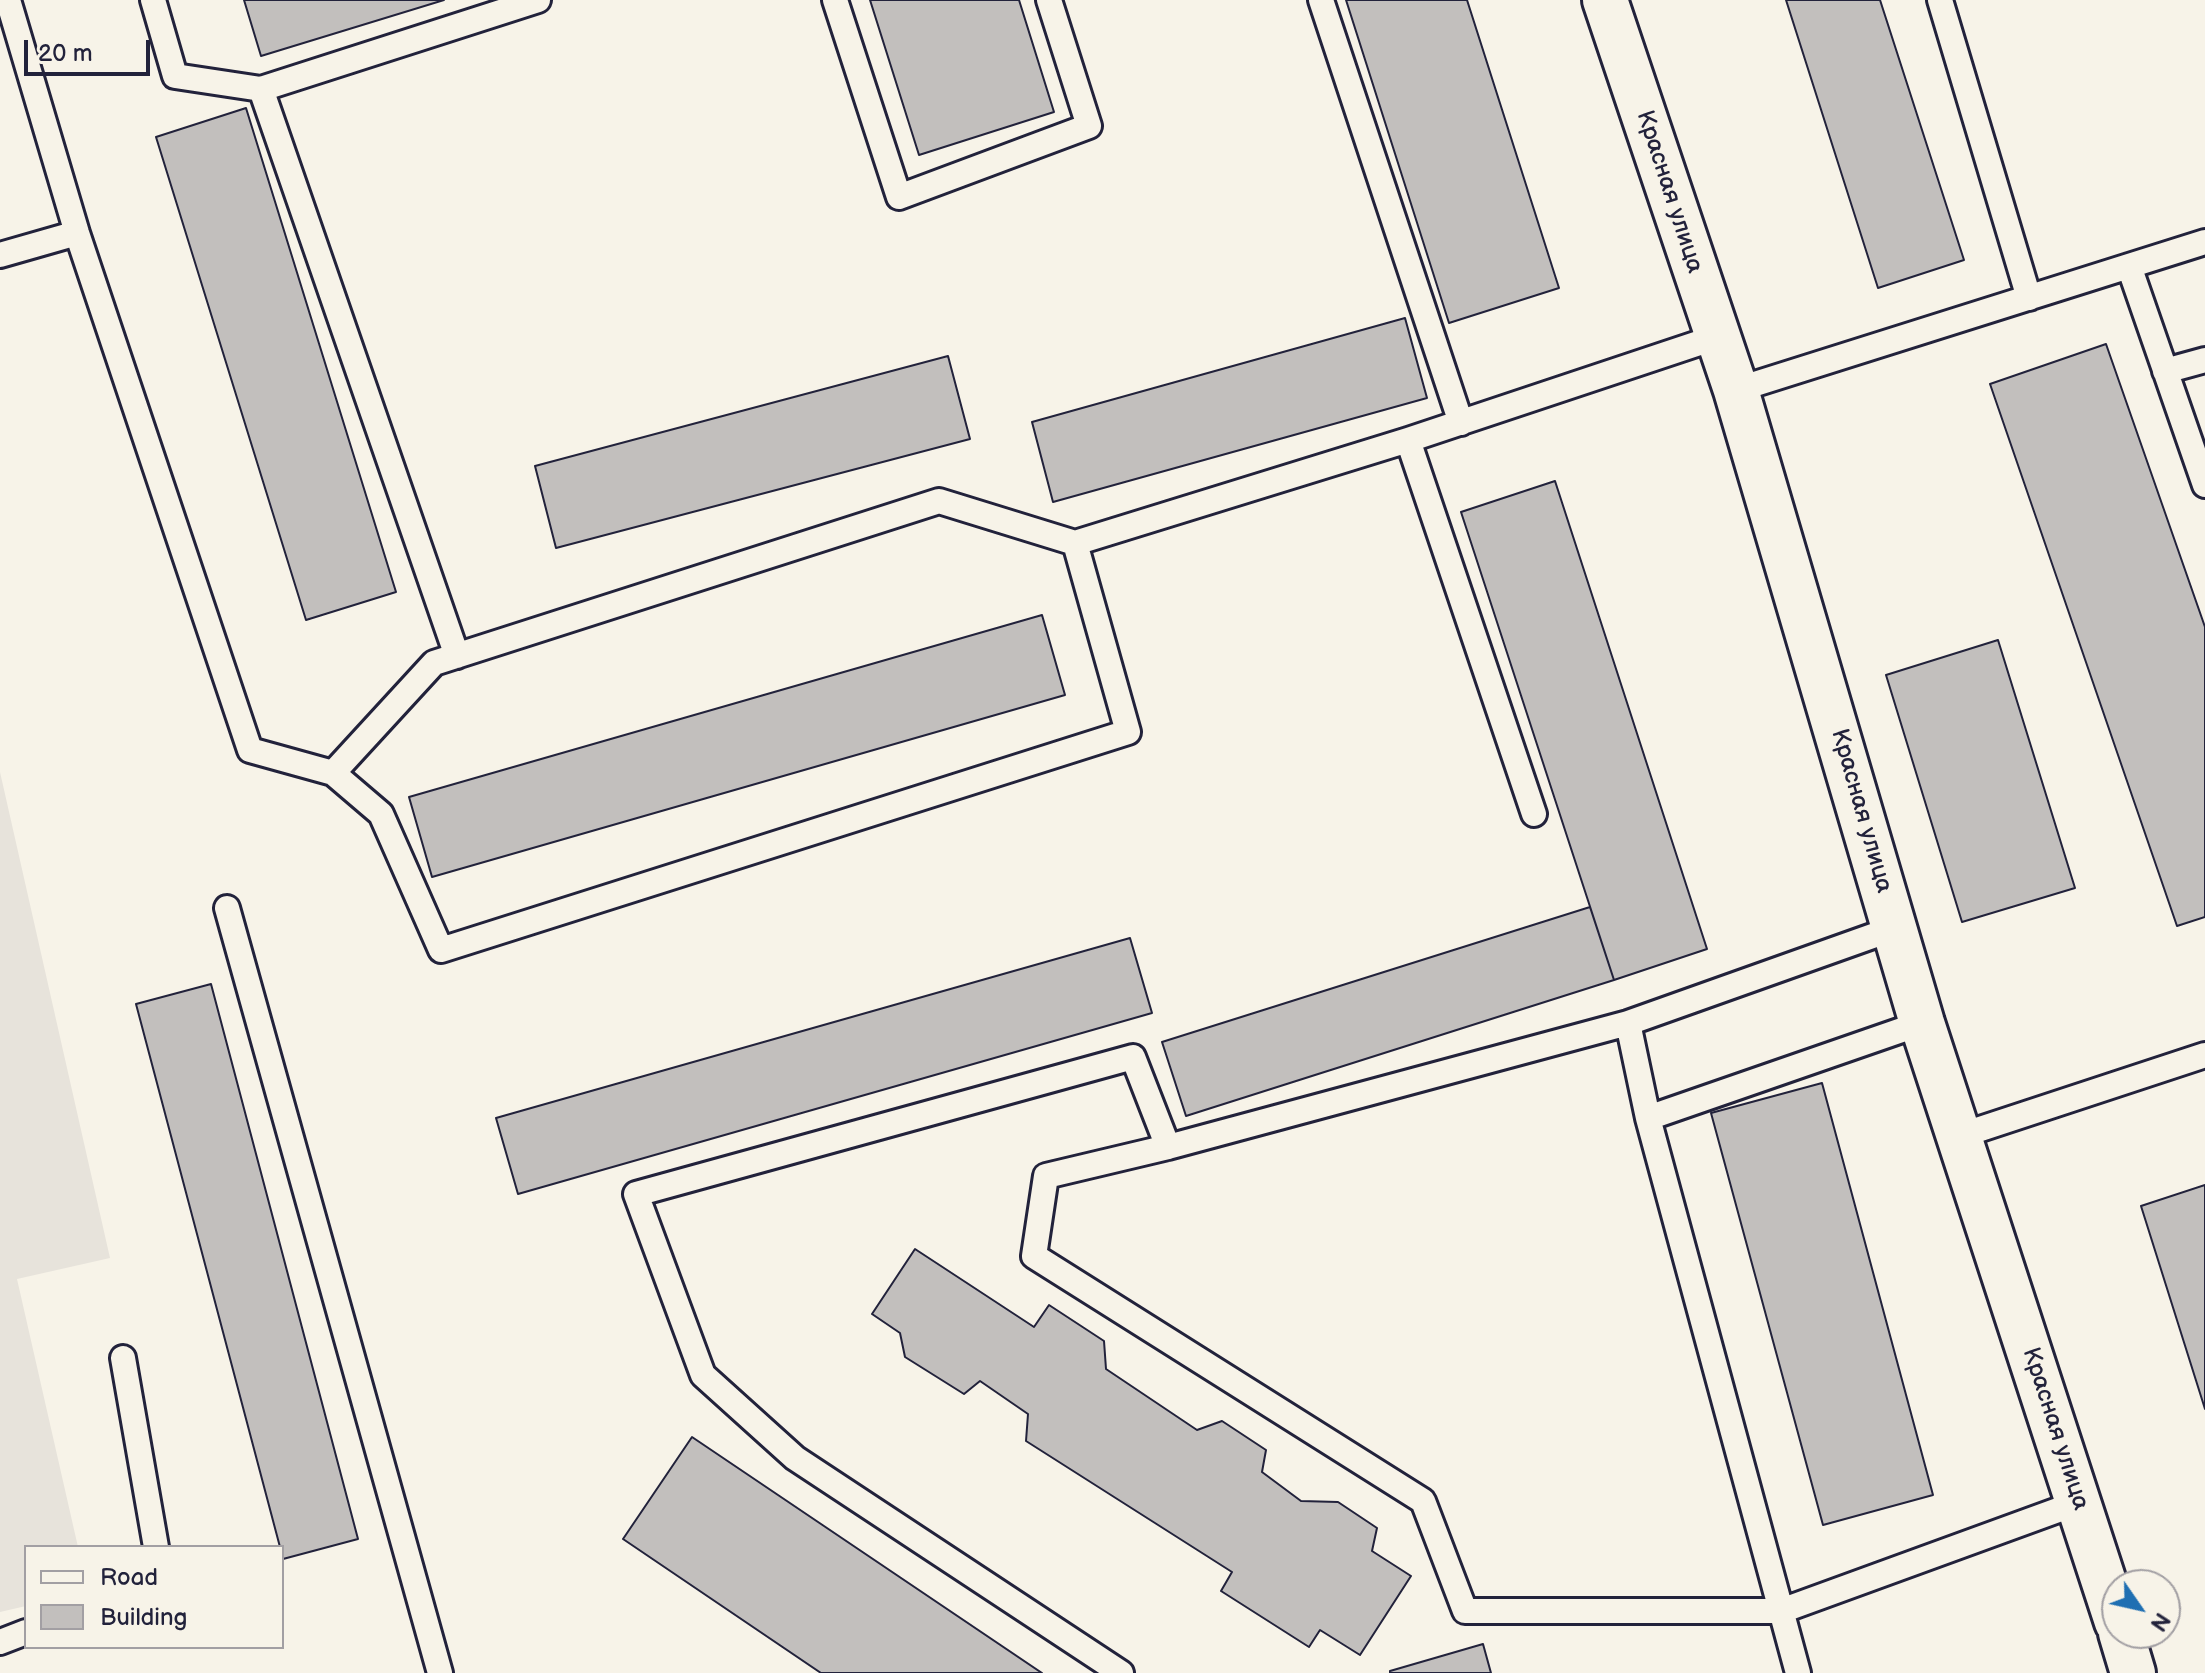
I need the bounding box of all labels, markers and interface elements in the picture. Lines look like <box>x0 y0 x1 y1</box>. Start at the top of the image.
scale bar <box>28 24 154 74</box>
text: 20 m <box>38 39 93 68</box>
street label: Красная улица <box>1629 107 1709 277</box>
street label: Красная улица <box>1824 726 1898 896</box>
street label: Красная улица <box>2015 1344 2095 1514</box>
legend <box>24 1545 284 1649</box>
text: Road <box>100 1563 158 1592</box>
north arrow <box>2101 1569 2181 1649</box>
text: Building <box>100 1603 187 1632</box>
text: N <box>2144 1607 2175 1636</box>

